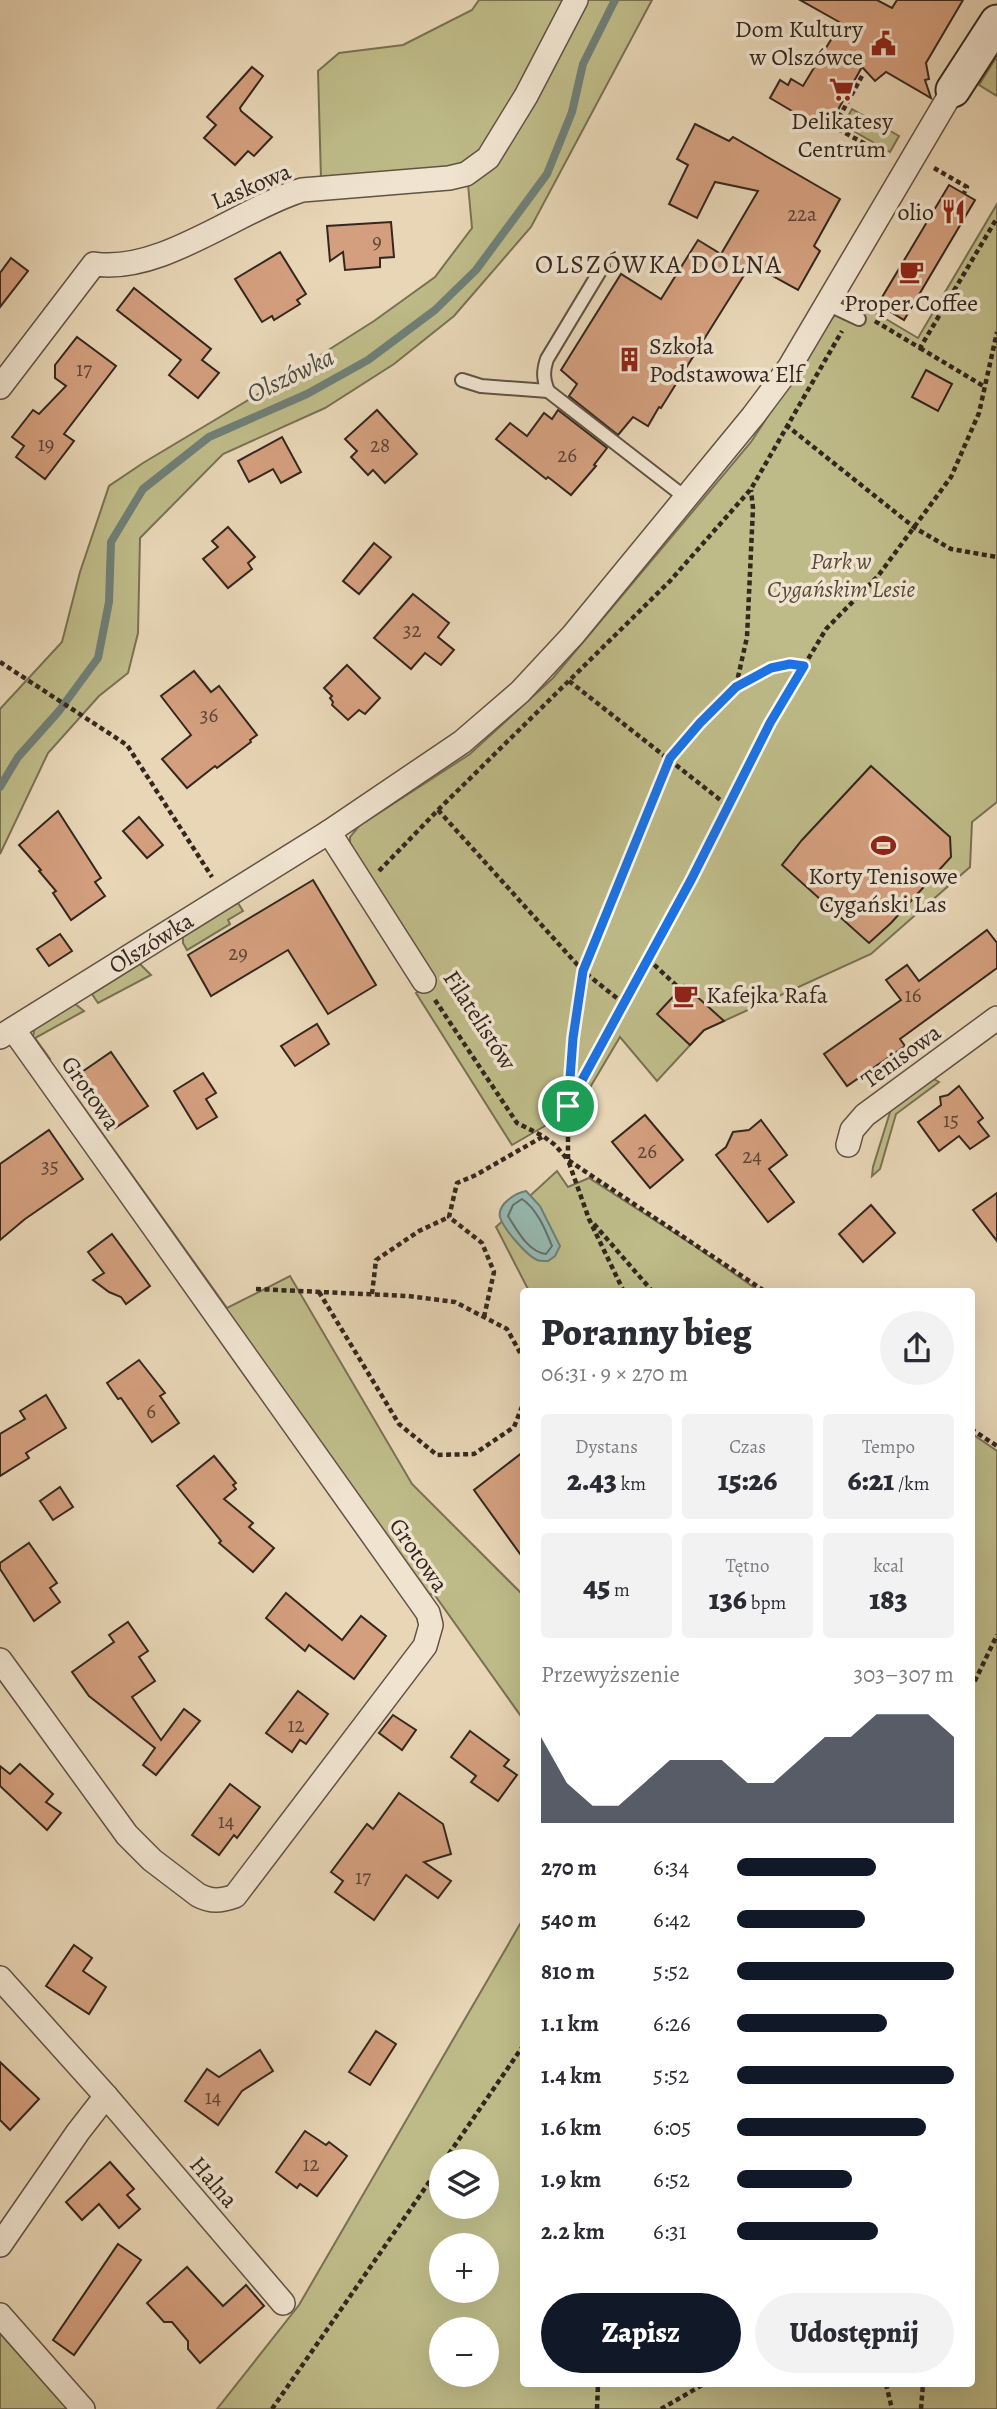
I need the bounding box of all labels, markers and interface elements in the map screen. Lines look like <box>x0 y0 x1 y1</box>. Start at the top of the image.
place label: Dom Kultury w Olszówce <box>735 13 863 73</box>
public building icon: Dom Kultury w Olszówce <box>869 29 897 57</box>
supermarket icon: Delikatesy Centrum <box>828 76 856 104</box>
place label: Delikatesy Centrum <box>791 105 893 165</box>
street label: Laskowa <box>206 155 297 217</box>
place label: olio <box>897 196 934 228</box>
restaurant icon: olio <box>940 198 968 226</box>
house number: 22a <box>787 200 817 228</box>
house number: 9 <box>372 227 382 255</box>
district label: OLSZÓWKA DOLNA <box>535 247 783 282</box>
cafe icon: Proper Coffee <box>897 258 925 286</box>
place label: Proper Coffee <box>844 287 978 319</box>
place label: Szkoła Podstawowa Elf <box>649 330 806 390</box>
water label: Olszówka <box>241 339 340 412</box>
building icon: Szkoła Podstawowa Elf <box>615 346 643 374</box>
house number: 17 <box>76 355 92 383</box>
house number: 19 <box>38 430 54 458</box>
house number: 28 <box>370 431 390 459</box>
house number: 26 <box>557 441 577 469</box>
park label: Park w Cygańskim Lesie <box>767 545 915 605</box>
house number: 32 <box>403 616 421 644</box>
house number: 36 <box>200 701 219 729</box>
sports icon: Korty Tenisowe Cygański Las <box>869 831 897 859</box>
place label: Korty Tenisowe Cygański Las <box>808 860 958 920</box>
street label: Olszówka <box>103 904 200 981</box>
house number: 29 <box>228 939 248 967</box>
street label: Filatelistów <box>436 964 524 1076</box>
place label: Kafejka Rafa <box>706 979 829 1011</box>
cafe icon: Kafejka Rafa <box>672 981 700 1009</box>
house number: 16 <box>905 981 922 1009</box>
street label: Tenisowa <box>855 1016 948 1096</box>
street label: Grotowa <box>54 1050 129 1137</box>
pin <box>538 1076 598 1136</box>
icon: arrive <box>549 1087 587 1125</box>
house number: 15 <box>943 1106 959 1134</box>
house number: 26 <box>637 1137 657 1165</box>
house number: 24 <box>742 1142 762 1170</box>
house number: 35 <box>41 1152 59 1180</box>
text: Poranny bieg <box>541 1306 752 1358</box>
button: share <box>880 1311 954 1385</box>
text: 06:31 · 9 × 270 m <box>541 1358 688 1389</box>
house number: 6 <box>146 1397 156 1425</box>
text: Dystans <box>575 1434 638 1460</box>
text: Czas <box>729 1434 766 1460</box>
text: Tempo <box>862 1434 915 1460</box>
text: 2.43 <box>567 1460 617 1500</box>
text: 15:26 <box>718 1460 777 1500</box>
text: 6:21 <box>847 1460 894 1500</box>
text: km <box>617 1471 646 1497</box>
text: /km <box>894 1471 930 1497</box>
street label: Grotowa <box>382 1512 457 1599</box>
text: Tętno <box>726 1553 769 1579</box>
text: kcal <box>873 1553 904 1579</box>
text: 45 <box>583 1566 610 1606</box>
text: m <box>610 1577 630 1603</box>
text: 136 <box>709 1579 747 1619</box>
text: 183 <box>869 1579 908 1619</box>
text: bpm <box>747 1590 786 1616</box>
text: Przewyższenie <box>541 1659 680 1690</box>
text: 303–307 m <box>853 1659 954 1690</box>
house number: 12 <box>287 1711 305 1739</box>
house number: 14 <box>218 1807 234 1835</box>
text: 270 m <box>541 1852 597 1883</box>
text: 6:34 <box>653 1852 689 1883</box>
house number: 17 <box>355 1863 371 1891</box>
text: 540 m <box>541 1904 596 1935</box>
text: 6:42 <box>653 1904 690 1935</box>
text: 810 m <box>541 1956 595 1987</box>
text: 5:52 <box>653 1956 689 1987</box>
text: 1.1 km <box>541 2008 599 2039</box>
text: 6:26 <box>653 2008 691 2039</box>
text: 1.4 km <box>541 2060 602 2091</box>
text: 5:52 <box>653 2060 689 2091</box>
house number: 14 <box>205 2083 221 2111</box>
text: 1.6 km <box>541 2112 601 2143</box>
text: 6:05 <box>653 2112 691 2143</box>
street label: Halna <box>183 2149 246 2215</box>
map controls <box>429 2149 499 2387</box>
button: layers <box>429 2149 499 2219</box>
house number: 12 <box>302 2150 320 2178</box>
text: 1.9 km <box>541 2164 601 2195</box>
text: 6:52 <box>653 2164 690 2195</box>
text: 2.2 km <box>541 2216 605 2247</box>
text: 6:31 <box>653 2216 687 2247</box>
button: + <box>429 2233 499 2303</box>
button: Zapisz <box>541 2293 741 2373</box>
button: Udostępnij <box>755 2293 954 2373</box>
button: − <box>429 2317 499 2387</box>

